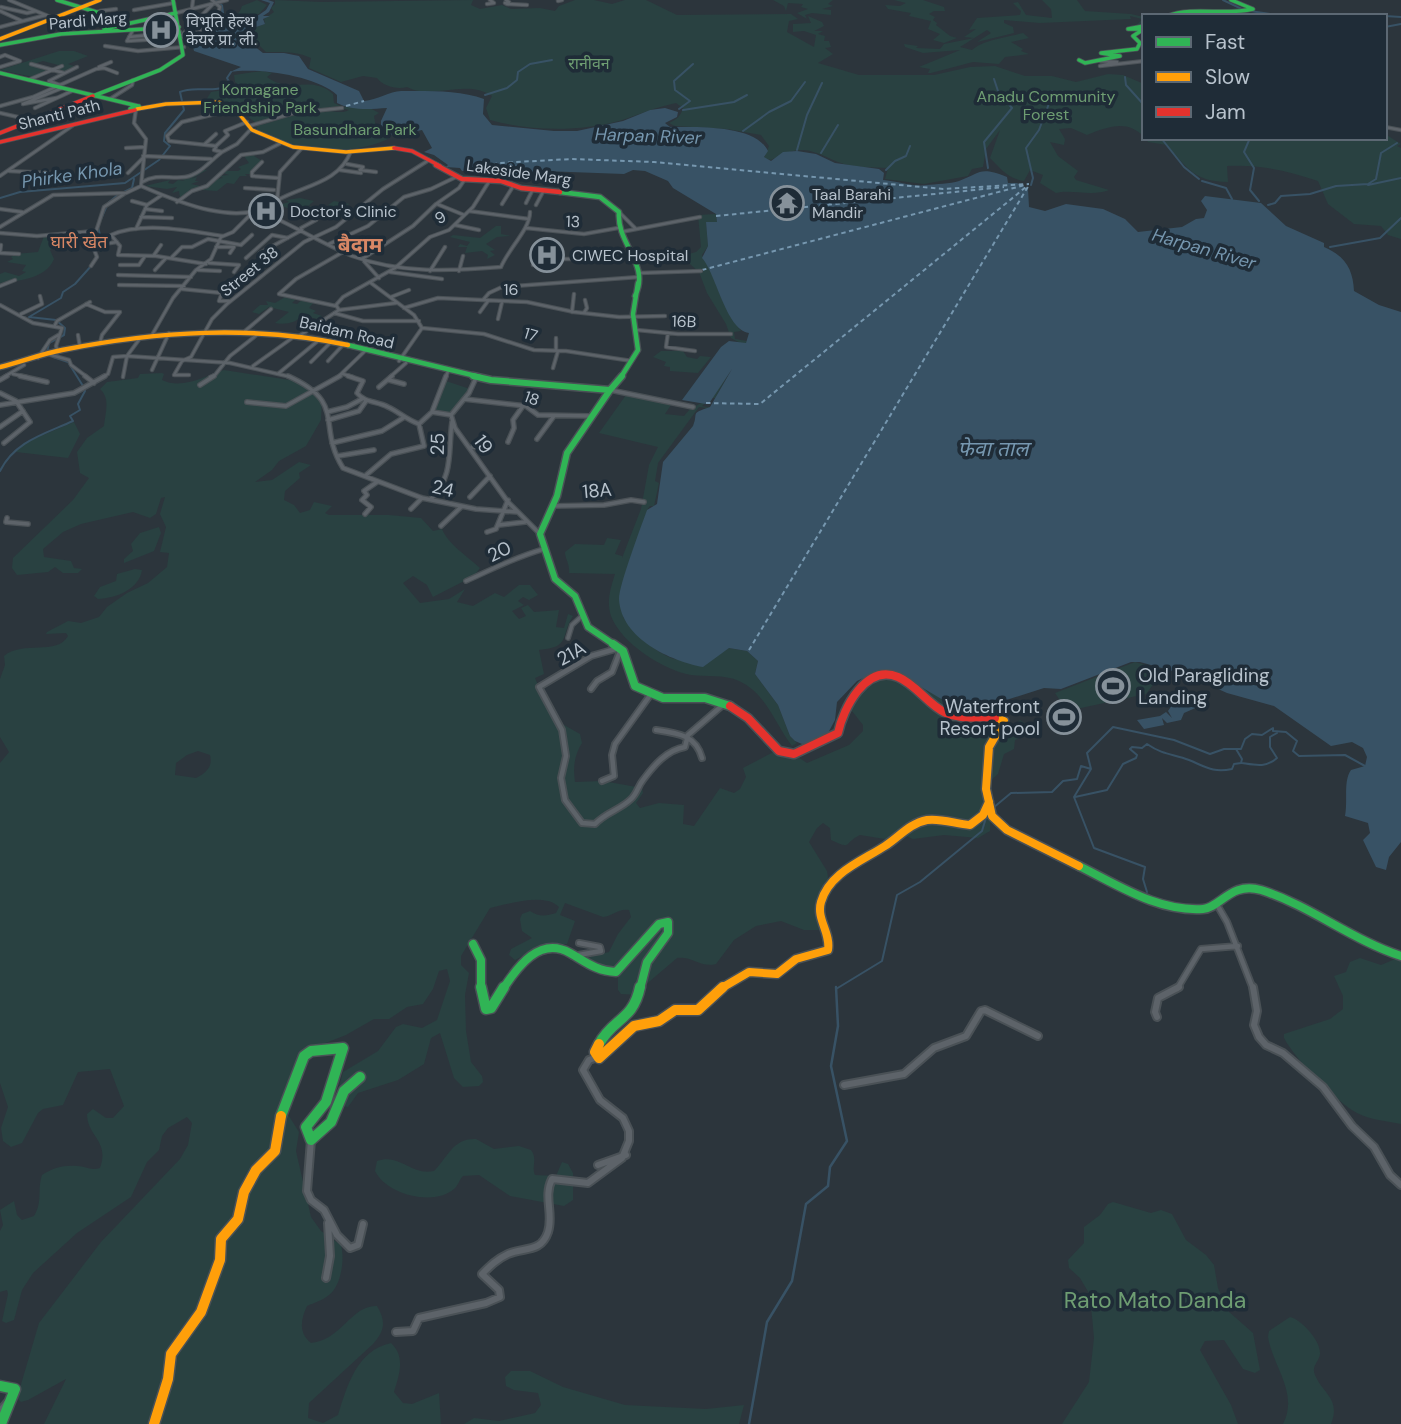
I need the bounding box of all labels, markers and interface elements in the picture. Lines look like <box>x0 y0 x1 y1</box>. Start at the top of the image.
street label: Pardi Marg <box>48 7 128 34</box>
hospital icon: विभूति हेल्थ केयर प्रा. ली. <box>142 11 180 49</box>
place label: विभूति हेल्थ केयर प्रा. ली. <box>186 11 257 50</box>
legend <box>1142 14 1387 140</box>
text: Fast <box>1205 28 1245 56</box>
park label: रानीवन <box>568 53 611 74</box>
text: Slow <box>1205 63 1250 91</box>
park label: Komagane Friendship Park <box>203 79 317 118</box>
park label: Anadu Community Forest <box>977 86 1115 125</box>
street label: Shanti Path <box>16 94 102 135</box>
text: Jam <box>1205 98 1246 126</box>
park label: Basundhara Park <box>293 119 417 140</box>
water label: Harpan River <box>594 122 703 150</box>
street label: Lakeside Marg <box>465 155 573 190</box>
water label: Phirke Khola <box>20 156 124 194</box>
temple icon: Taal Barahi Mandir <box>768 184 806 222</box>
place label: Taal Barahi Mandir <box>812 184 891 223</box>
hospital icon: Doctor's Clinic <box>247 192 285 230</box>
place label: Doctor's Clinic <box>290 201 397 222</box>
street label: 9 <box>431 206 450 229</box>
street label: 13 <box>565 211 581 232</box>
water label: Harpan River <box>1149 223 1260 276</box>
district label: घारी खेत <box>50 230 108 254</box>
district label: बैदाम <box>338 231 383 259</box>
hospital icon: CIWEC Hospital <box>528 236 566 274</box>
street label: Street 38 <box>216 242 283 301</box>
place label: CIWEC Hospital <box>572 245 688 266</box>
street label: 16 <box>503 279 519 300</box>
street label: Baidam Road <box>297 311 396 354</box>
street label: 16B <box>671 311 697 332</box>
street label: 17 <box>521 322 540 346</box>
street label: 18 <box>521 386 542 411</box>
street label: 19 <box>468 430 499 459</box>
street label: 25 <box>425 433 450 455</box>
water label: फेवा ताल <box>958 435 1032 463</box>
street label: 24 <box>429 474 456 503</box>
street label: 18A <box>581 477 613 504</box>
street label: 20 <box>483 535 515 568</box>
street label: 21A <box>552 635 591 672</box>
place label: Old Paragliding Landing <box>1138 663 1270 710</box>
sports icon: Old Paragliding Landing <box>1094 667 1132 705</box>
place label: Waterfront Resort pool <box>939 694 1040 741</box>
sports icon: Waterfront Resort pool <box>1045 698 1083 736</box>
park label: Rato Mato Danda <box>1064 1285 1246 1315</box>

